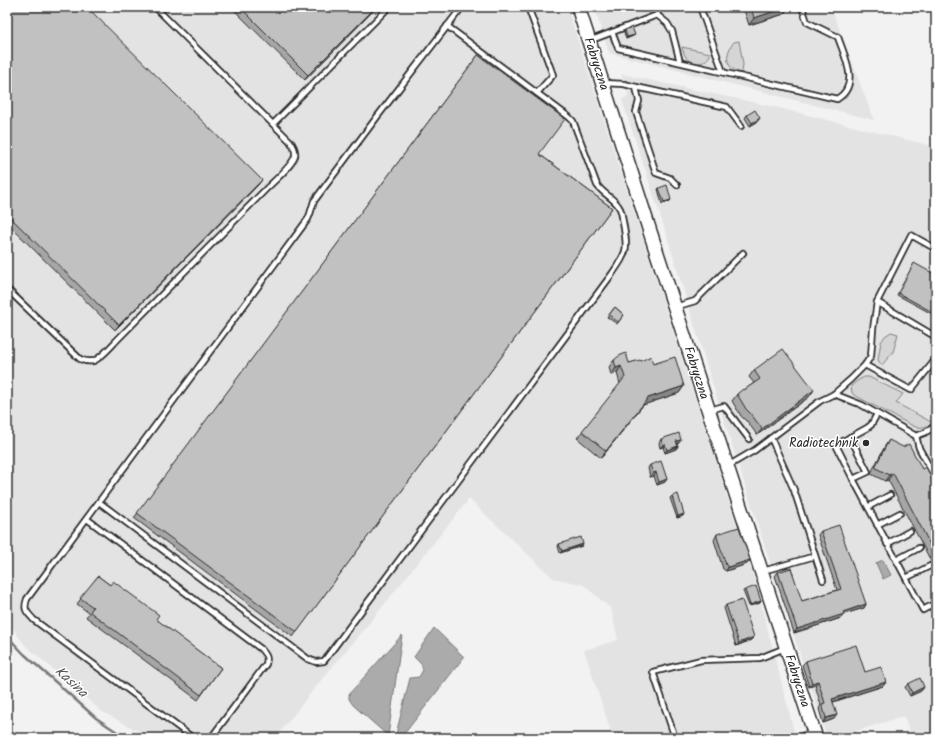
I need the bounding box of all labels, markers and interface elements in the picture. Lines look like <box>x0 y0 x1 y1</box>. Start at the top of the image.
street label: Fabryczna <box>578 35 614 93</box>
street label: Fabryczna <box>678 344 714 402</box>
place label: Radiotechnik <box>789 433 859 454</box>
marker: Radiotechnik <box>861 438 871 448</box>
street label: Fabryczna <box>779 652 815 710</box>
water label: Kasina <box>50 661 94 704</box>

